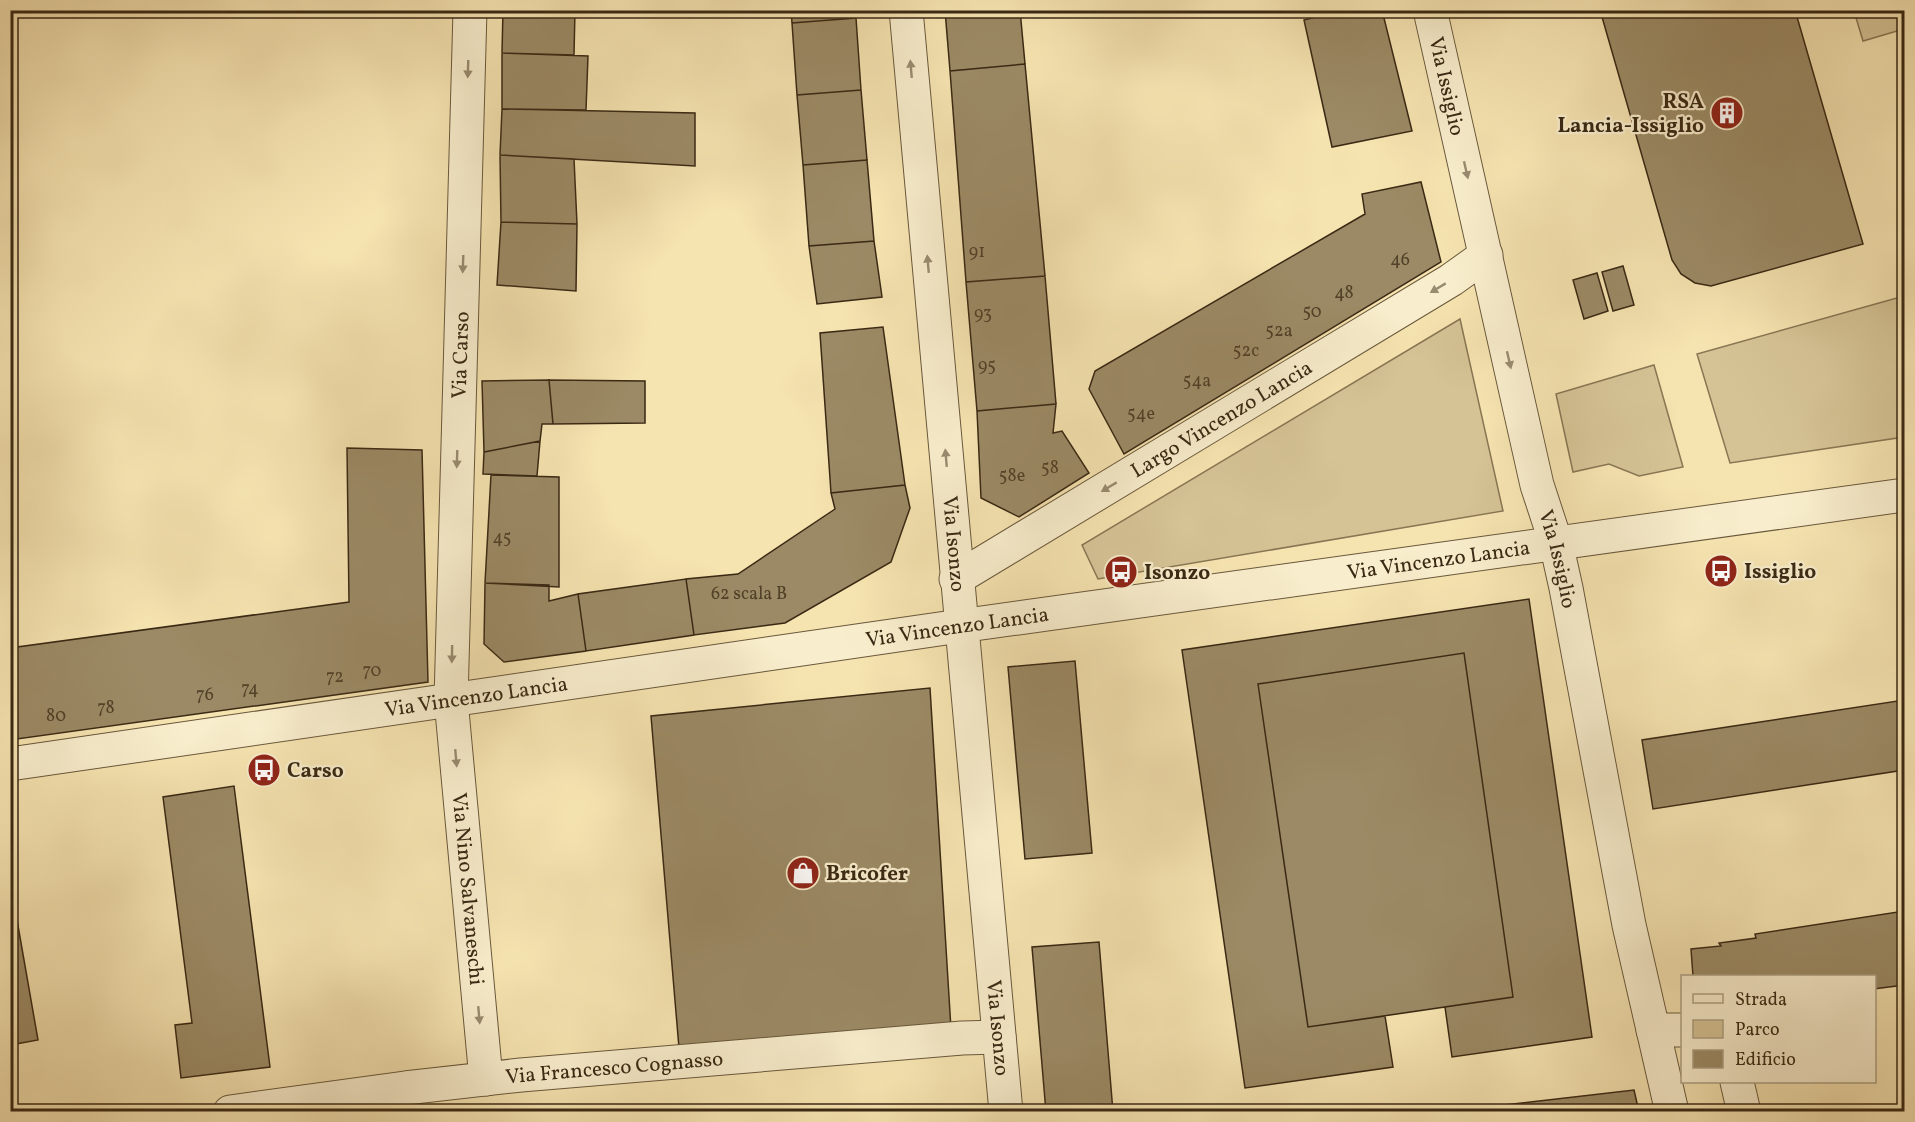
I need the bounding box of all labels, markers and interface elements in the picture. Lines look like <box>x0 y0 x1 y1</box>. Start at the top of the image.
street label: Via Issiglio <box>1420 34 1471 139</box>
one-way arrow <box>463 59 473 78</box>
one-way arrow <box>906 60 916 79</box>
place label: RSA Lancia-Issiglio <box>1557 88 1704 141</box>
building icon: RSA Lancia-Issiglio <box>1709 95 1745 131</box>
one-way arrow <box>1462 161 1472 179</box>
house number: 91 <box>969 240 985 265</box>
house number: 46 <box>1390 248 1410 273</box>
one-way arrow <box>458 254 467 273</box>
one-way arrow <box>923 254 933 273</box>
house number: 48 <box>1334 281 1354 306</box>
one-way arrow <box>1430 283 1446 294</box>
house number: 50 <box>1302 300 1322 325</box>
house number: 93 <box>974 302 992 327</box>
street label: Via Carso <box>445 311 478 399</box>
house number: 52a <box>1265 319 1293 344</box>
house number: 52c <box>1233 339 1259 364</box>
one-way arrow <box>1505 351 1515 369</box>
house number: 95 <box>978 354 996 379</box>
street label: Largo Vincenzo Lancia <box>1126 354 1318 486</box>
house number: 54a <box>1183 369 1211 394</box>
house number: 54e <box>1127 402 1155 427</box>
one-way arrow <box>941 448 951 467</box>
one-way arrow <box>453 449 462 468</box>
house number: 58 <box>1041 456 1059 481</box>
house number: 58e <box>999 464 1025 489</box>
one-way arrow <box>1101 481 1117 492</box>
street label: Via Isonzo <box>934 495 972 593</box>
street label: Via Issiglio <box>1530 506 1583 611</box>
house number: 45 <box>493 526 511 551</box>
street label: Via Vincenzo Lancia <box>1345 534 1532 588</box>
bus stop icon: Issiglio <box>1703 553 1739 589</box>
bus stop icon: Isonzo <box>1103 554 1139 590</box>
place label: Issiglio <box>1744 558 1816 587</box>
place label: Isonzo <box>1144 559 1210 588</box>
house number: 62 scala B <box>711 582 787 607</box>
street label: Via Vincenzo Lancia <box>864 601 1051 656</box>
one-way arrow <box>447 644 457 663</box>
house number: 70 <box>363 659 382 684</box>
house number: 72 <box>326 665 344 690</box>
street label: Via Vincenzo Lancia <box>383 670 570 725</box>
house number: 74 <box>241 677 259 702</box>
house number: 76 <box>196 683 214 708</box>
house number: 78 <box>97 696 115 721</box>
house number: 80 <box>46 704 66 729</box>
one-way arrow <box>451 749 461 768</box>
bus stop icon: Carso <box>246 752 282 788</box>
place label: Carso <box>287 757 344 786</box>
street label: Via Nino Salvaneschi <box>444 791 490 987</box>
shop icon: Bricofer <box>785 855 821 891</box>
place label: Bricofer <box>826 860 908 889</box>
legend <box>1681 975 1876 1083</box>
street label: Via Isonzo <box>978 979 1016 1077</box>
text: Strada <box>1735 988 1787 1013</box>
one-way arrow <box>474 1006 484 1025</box>
text: Parco <box>1735 1018 1780 1043</box>
street label: Via Francesco Cognasso <box>504 1045 724 1093</box>
text: Edificio <box>1735 1048 1796 1073</box>

